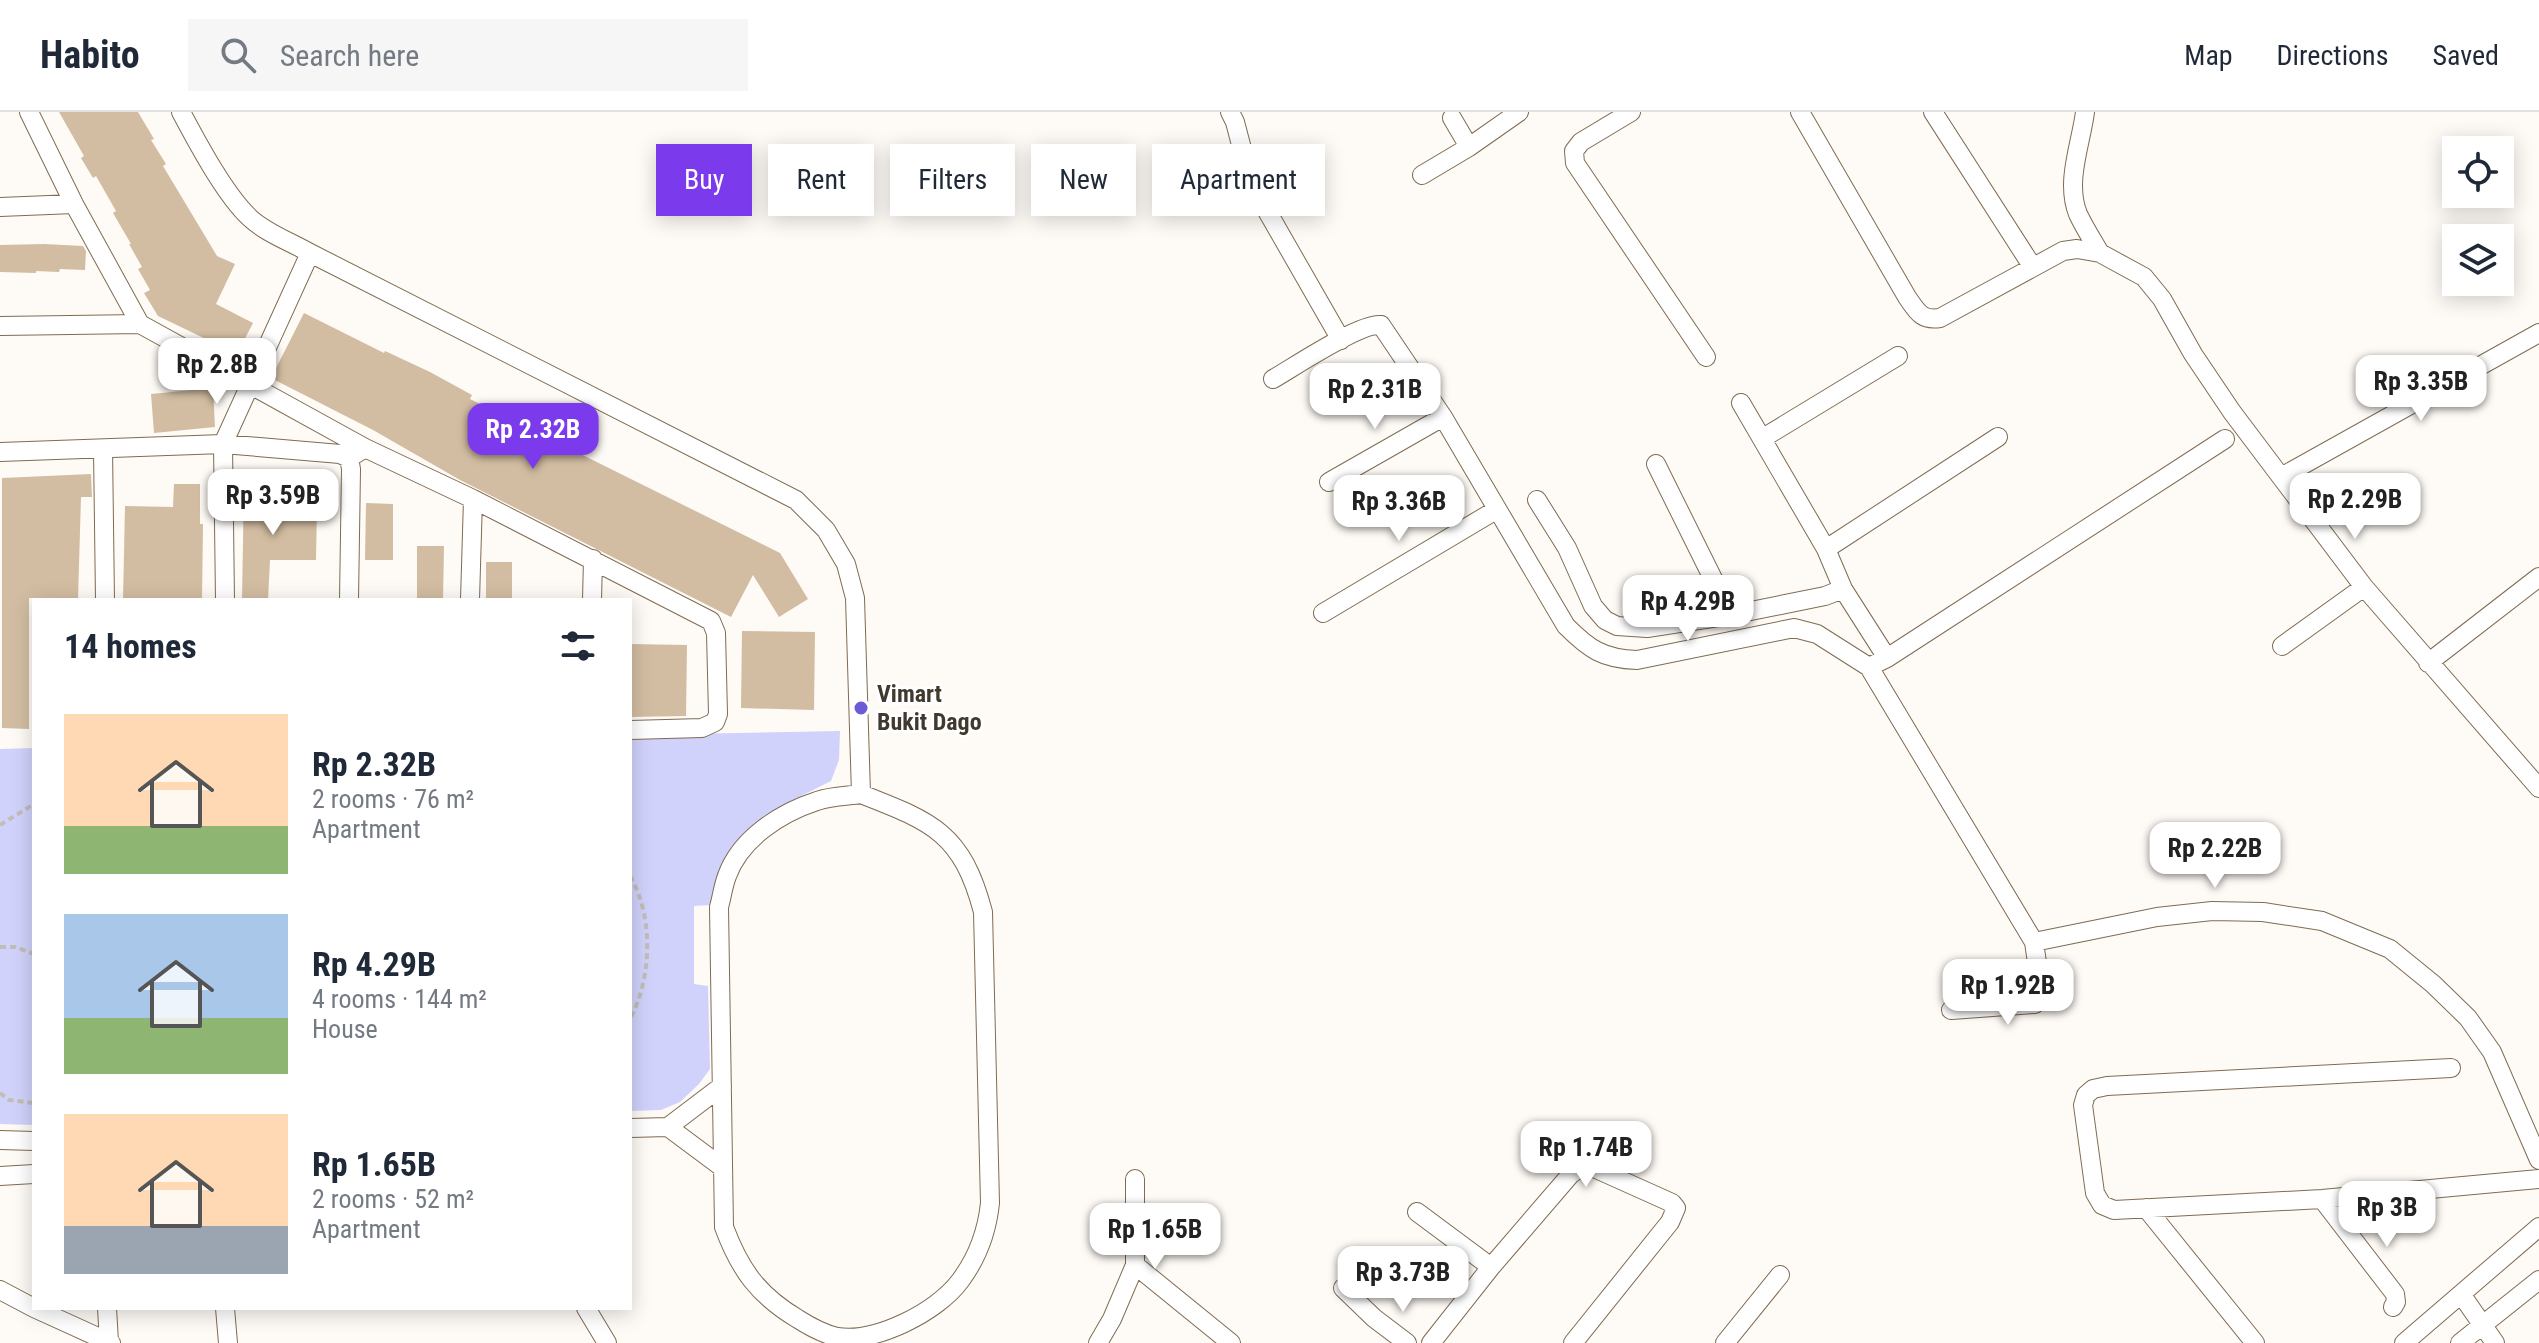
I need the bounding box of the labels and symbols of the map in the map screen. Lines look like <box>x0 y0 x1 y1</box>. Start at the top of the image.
pin: Rp 2.8B <box>143 338 291 406</box>
pin: Rp 3.35B <box>2338 355 2504 423</box>
pin: Rp 2.31B <box>1292 363 1458 431</box>
pin: Rp 2.32B <box>450 403 616 471</box>
pin: Rp 3.59B <box>190 469 356 537</box>
pin: Rp 2.29B <box>2272 473 2438 541</box>
pin: Rp 3.36B <box>1316 475 1482 543</box>
pin: Rp 4.29B <box>1605 575 1771 643</box>
place label: Vimart Bukit Dago <box>877 680 982 736</box>
marker: Vimart Bukit Dago <box>852 699 870 717</box>
pin: Rp 2.22B <box>2132 822 2298 890</box>
pin: Rp 1.92B <box>1925 959 2091 1027</box>
pin: Rp 1.74B <box>1503 1121 1669 1189</box>
pin: Rp 3B <box>2331 1181 2443 1249</box>
pin: Rp 1.65B <box>1072 1203 1238 1271</box>
pin: Rp 3.73B <box>1320 1246 1486 1314</box>

